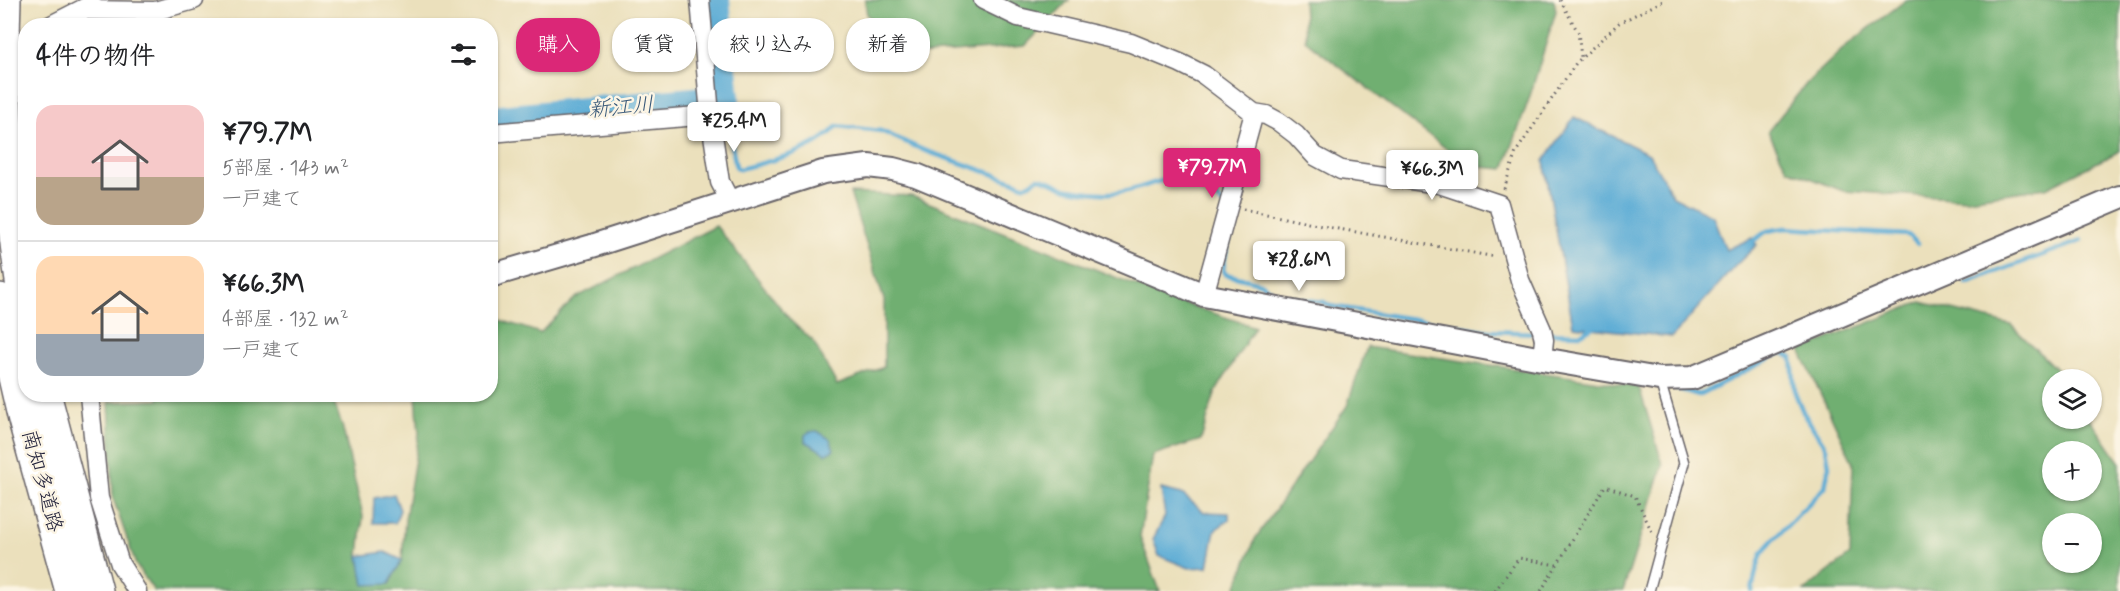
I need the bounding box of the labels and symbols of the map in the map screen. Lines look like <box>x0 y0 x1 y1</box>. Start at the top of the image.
water label: 新江川 <box>587 91 655 125</box>
pin: ¥25.4M <box>685 102 783 153</box>
pin: ¥79.7M <box>1163 148 1261 199</box>
pin: ¥66.3M <box>1383 150 1481 201</box>
pin: ¥28.6M <box>1250 241 1348 292</box>
street label: 南知多道路 <box>15 427 69 535</box>

